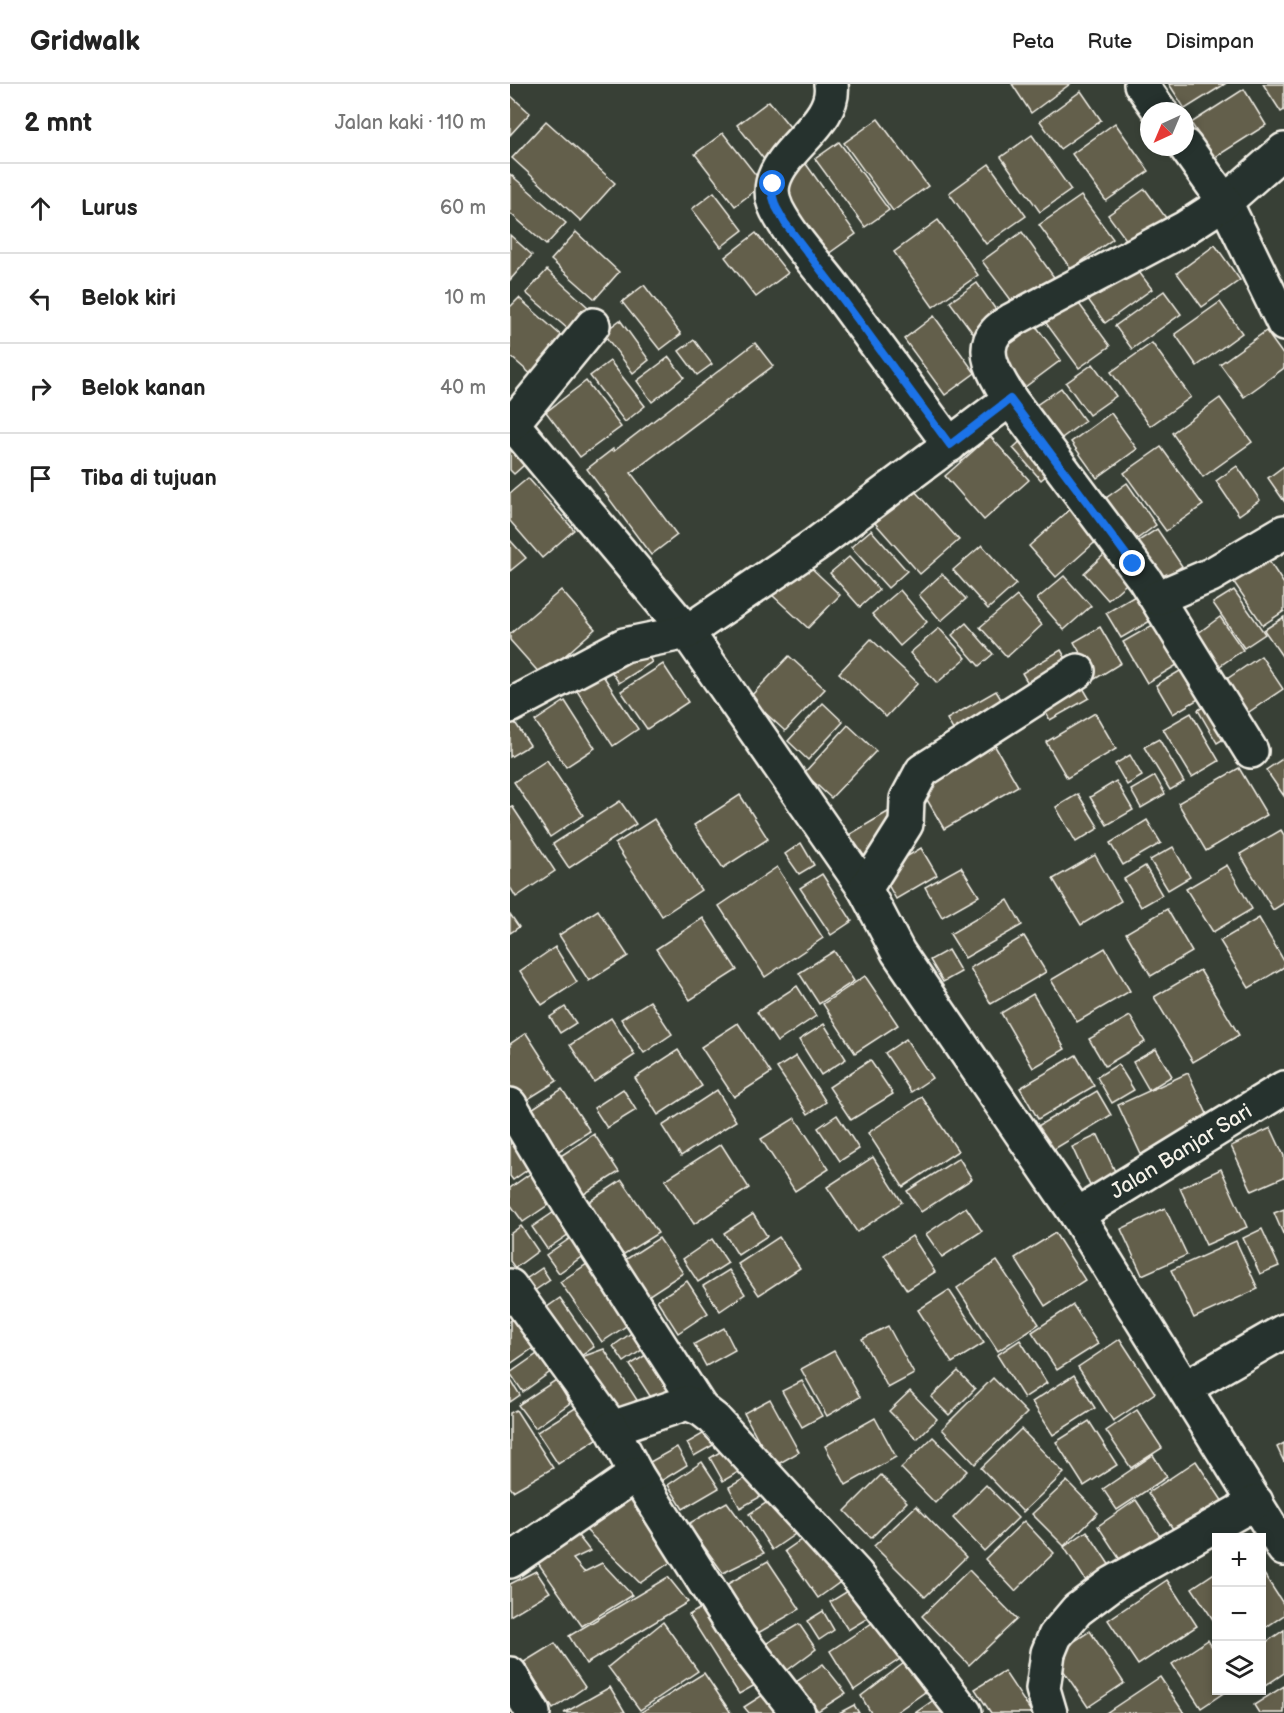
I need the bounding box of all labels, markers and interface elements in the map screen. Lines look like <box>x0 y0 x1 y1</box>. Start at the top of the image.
text: Gridwalk <box>30 25 140 58</box>
text: Peta <box>1012 29 1054 54</box>
text: Rute <box>1087 29 1132 54</box>
text: Disimpan <box>1165 29 1254 54</box>
north arrow <box>1140 102 1194 156</box>
text: 2 mnt <box>24 108 92 139</box>
text: Jalan kaki · 110 m <box>335 111 486 135</box>
route start <box>759 170 785 196</box>
icon: ahead <box>24 192 57 225</box>
text: Lurus <box>81 195 137 222</box>
text: 60 m <box>440 196 486 220</box>
icon: left <box>24 282 57 315</box>
text: Belok kiri <box>81 285 176 312</box>
text: 10 m <box>445 286 486 310</box>
icon: right <box>24 372 57 405</box>
text: Belok kanan <box>81 375 206 402</box>
text: 40 m <box>440 376 486 400</box>
icon: arrive <box>24 462 57 495</box>
text: Tiba di tujuan <box>81 465 217 492</box>
route end <box>1119 550 1145 576</box>
street label: Jalan Banjar Sari <box>1106 1098 1256 1204</box>
map controls <box>1212 1533 1266 1695</box>
button: + <box>1212 1533 1266 1587</box>
button: − <box>1212 1587 1266 1641</box>
button: layers <box>1212 1641 1266 1695</box>

